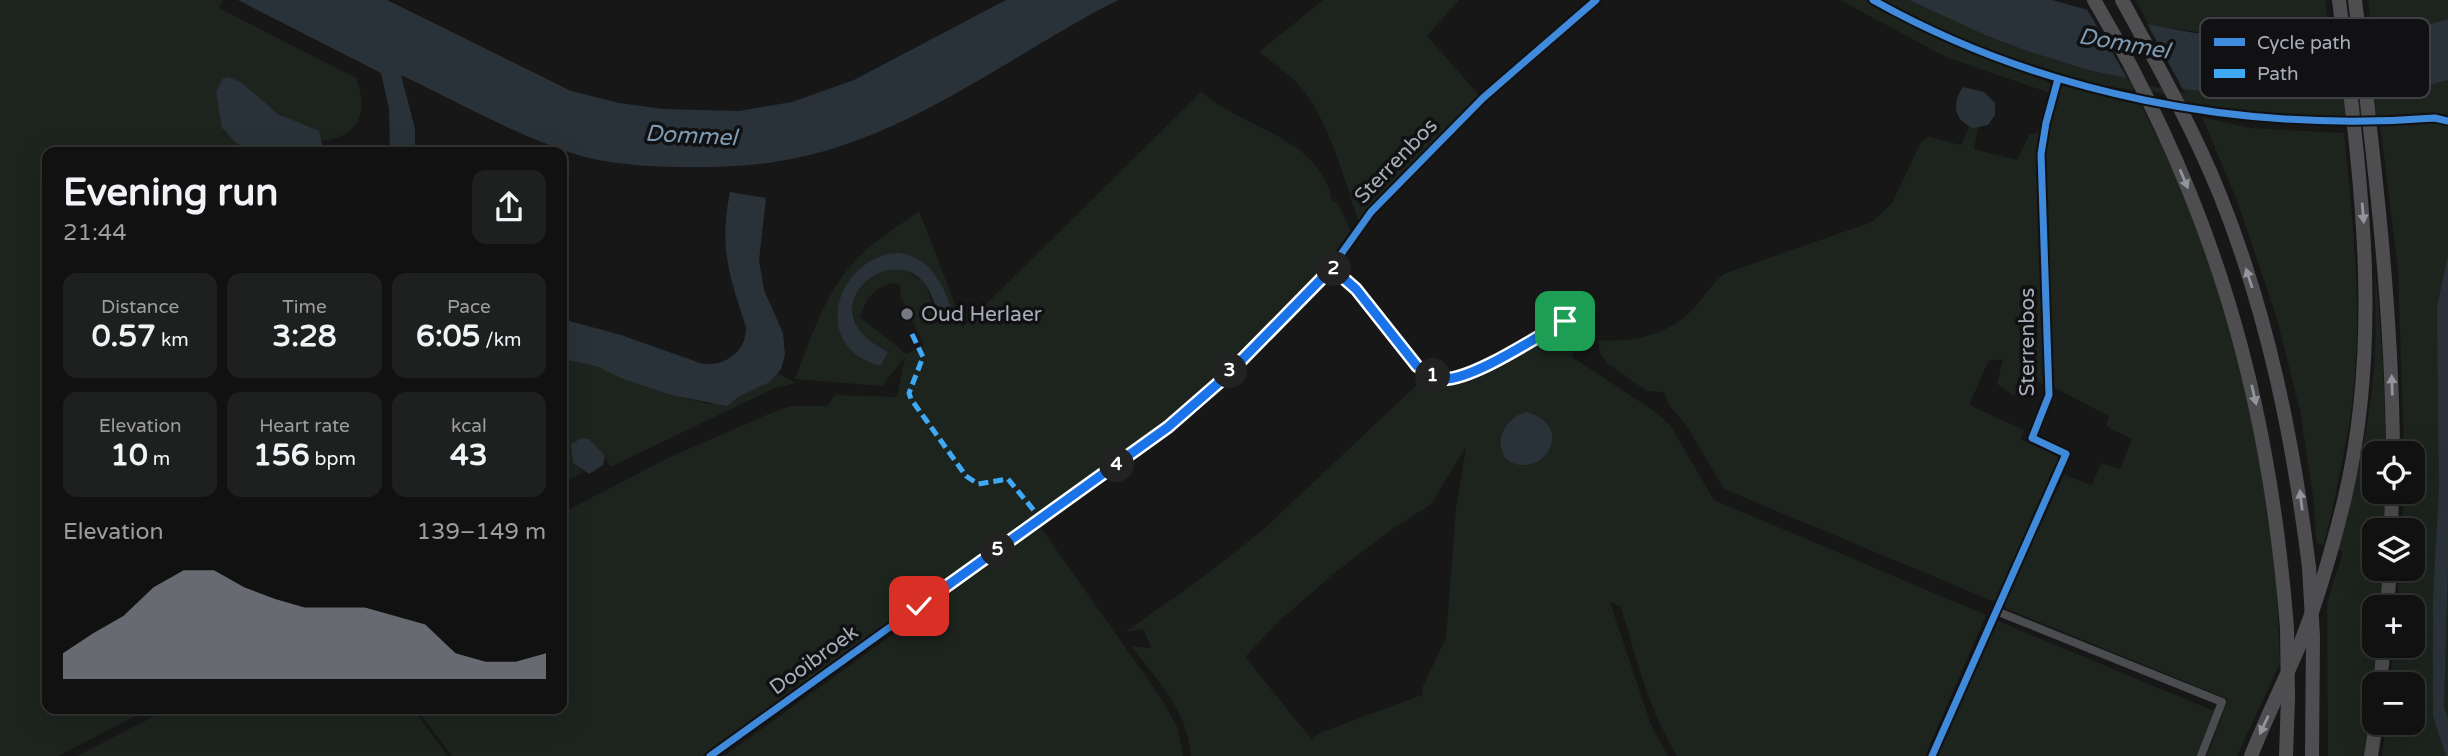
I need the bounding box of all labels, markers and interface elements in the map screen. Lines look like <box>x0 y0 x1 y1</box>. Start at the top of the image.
legend <box>2200 18 2430 98</box>
water label: Dommel <box>2076 22 2174 66</box>
text: Cycle path <box>2257 32 2351 54</box>
text: Path <box>2257 63 2299 85</box>
street label: Sterrenbos <box>1349 113 1443 209</box>
water label: Dommel <box>644 120 740 153</box>
one-way arrow <box>2179 168 2190 189</box>
text: Evening run <box>63 170 278 216</box>
button: share <box>472 170 546 244</box>
one-way arrow <box>2358 202 2369 224</box>
text: 21:44 <box>63 219 127 247</box>
pin: 2 <box>1316 252 1352 286</box>
text: 2 <box>1328 257 1339 279</box>
one-way arrow <box>2244 268 2254 289</box>
street label: Sterrenbos <box>2015 288 2040 396</box>
pin <box>1535 291 1595 351</box>
text: Distance <box>101 296 179 318</box>
text: Time <box>282 296 327 318</box>
text: Pace <box>447 296 491 318</box>
place label: Oud Herlaer <box>921 302 1042 327</box>
icon: arrive <box>1546 302 1584 340</box>
marker: Oud Herlaer <box>899 306 915 322</box>
text: 0.57 <box>92 318 156 355</box>
text: 3:28 <box>272 318 337 355</box>
text: 6:05 <box>416 318 480 355</box>
text: km <box>156 329 189 351</box>
text: /km <box>480 329 522 351</box>
pin: 3 <box>1212 354 1248 388</box>
pin: 1 <box>1416 358 1450 394</box>
text: 3 <box>1224 359 1235 381</box>
text: 1 <box>1427 364 1438 386</box>
one-way arrow <box>2387 374 2398 396</box>
one-way arrow <box>2249 384 2260 406</box>
text: Elevation <box>99 415 182 437</box>
text: Heart rate <box>259 415 350 437</box>
text: kcal <box>451 415 487 437</box>
text: 10 <box>110 437 148 474</box>
text: 156 <box>253 437 310 474</box>
text: 43 <box>450 437 488 474</box>
map controls <box>2362 441 2425 735</box>
button: locate <box>2362 441 2425 504</box>
text: m <box>148 448 170 470</box>
text: bpm <box>310 448 356 470</box>
pin: 4 <box>1100 448 1134 482</box>
text: 4 <box>1111 453 1122 475</box>
one-way arrow <box>2295 488 2306 510</box>
text: Elevation <box>63 518 164 546</box>
text: 139–149 m <box>417 518 546 546</box>
button: layers <box>2362 518 2425 581</box>
pin: 5 <box>981 532 1016 568</box>
text: 5 <box>992 538 1003 560</box>
pin <box>889 576 949 636</box>
icon: check <box>900 587 938 625</box>
button: + <box>2362 595 2425 658</box>
street label: Dooibroek <box>765 620 863 700</box>
button: − <box>2362 672 2425 735</box>
one-way arrow <box>2258 715 2270 735</box>

